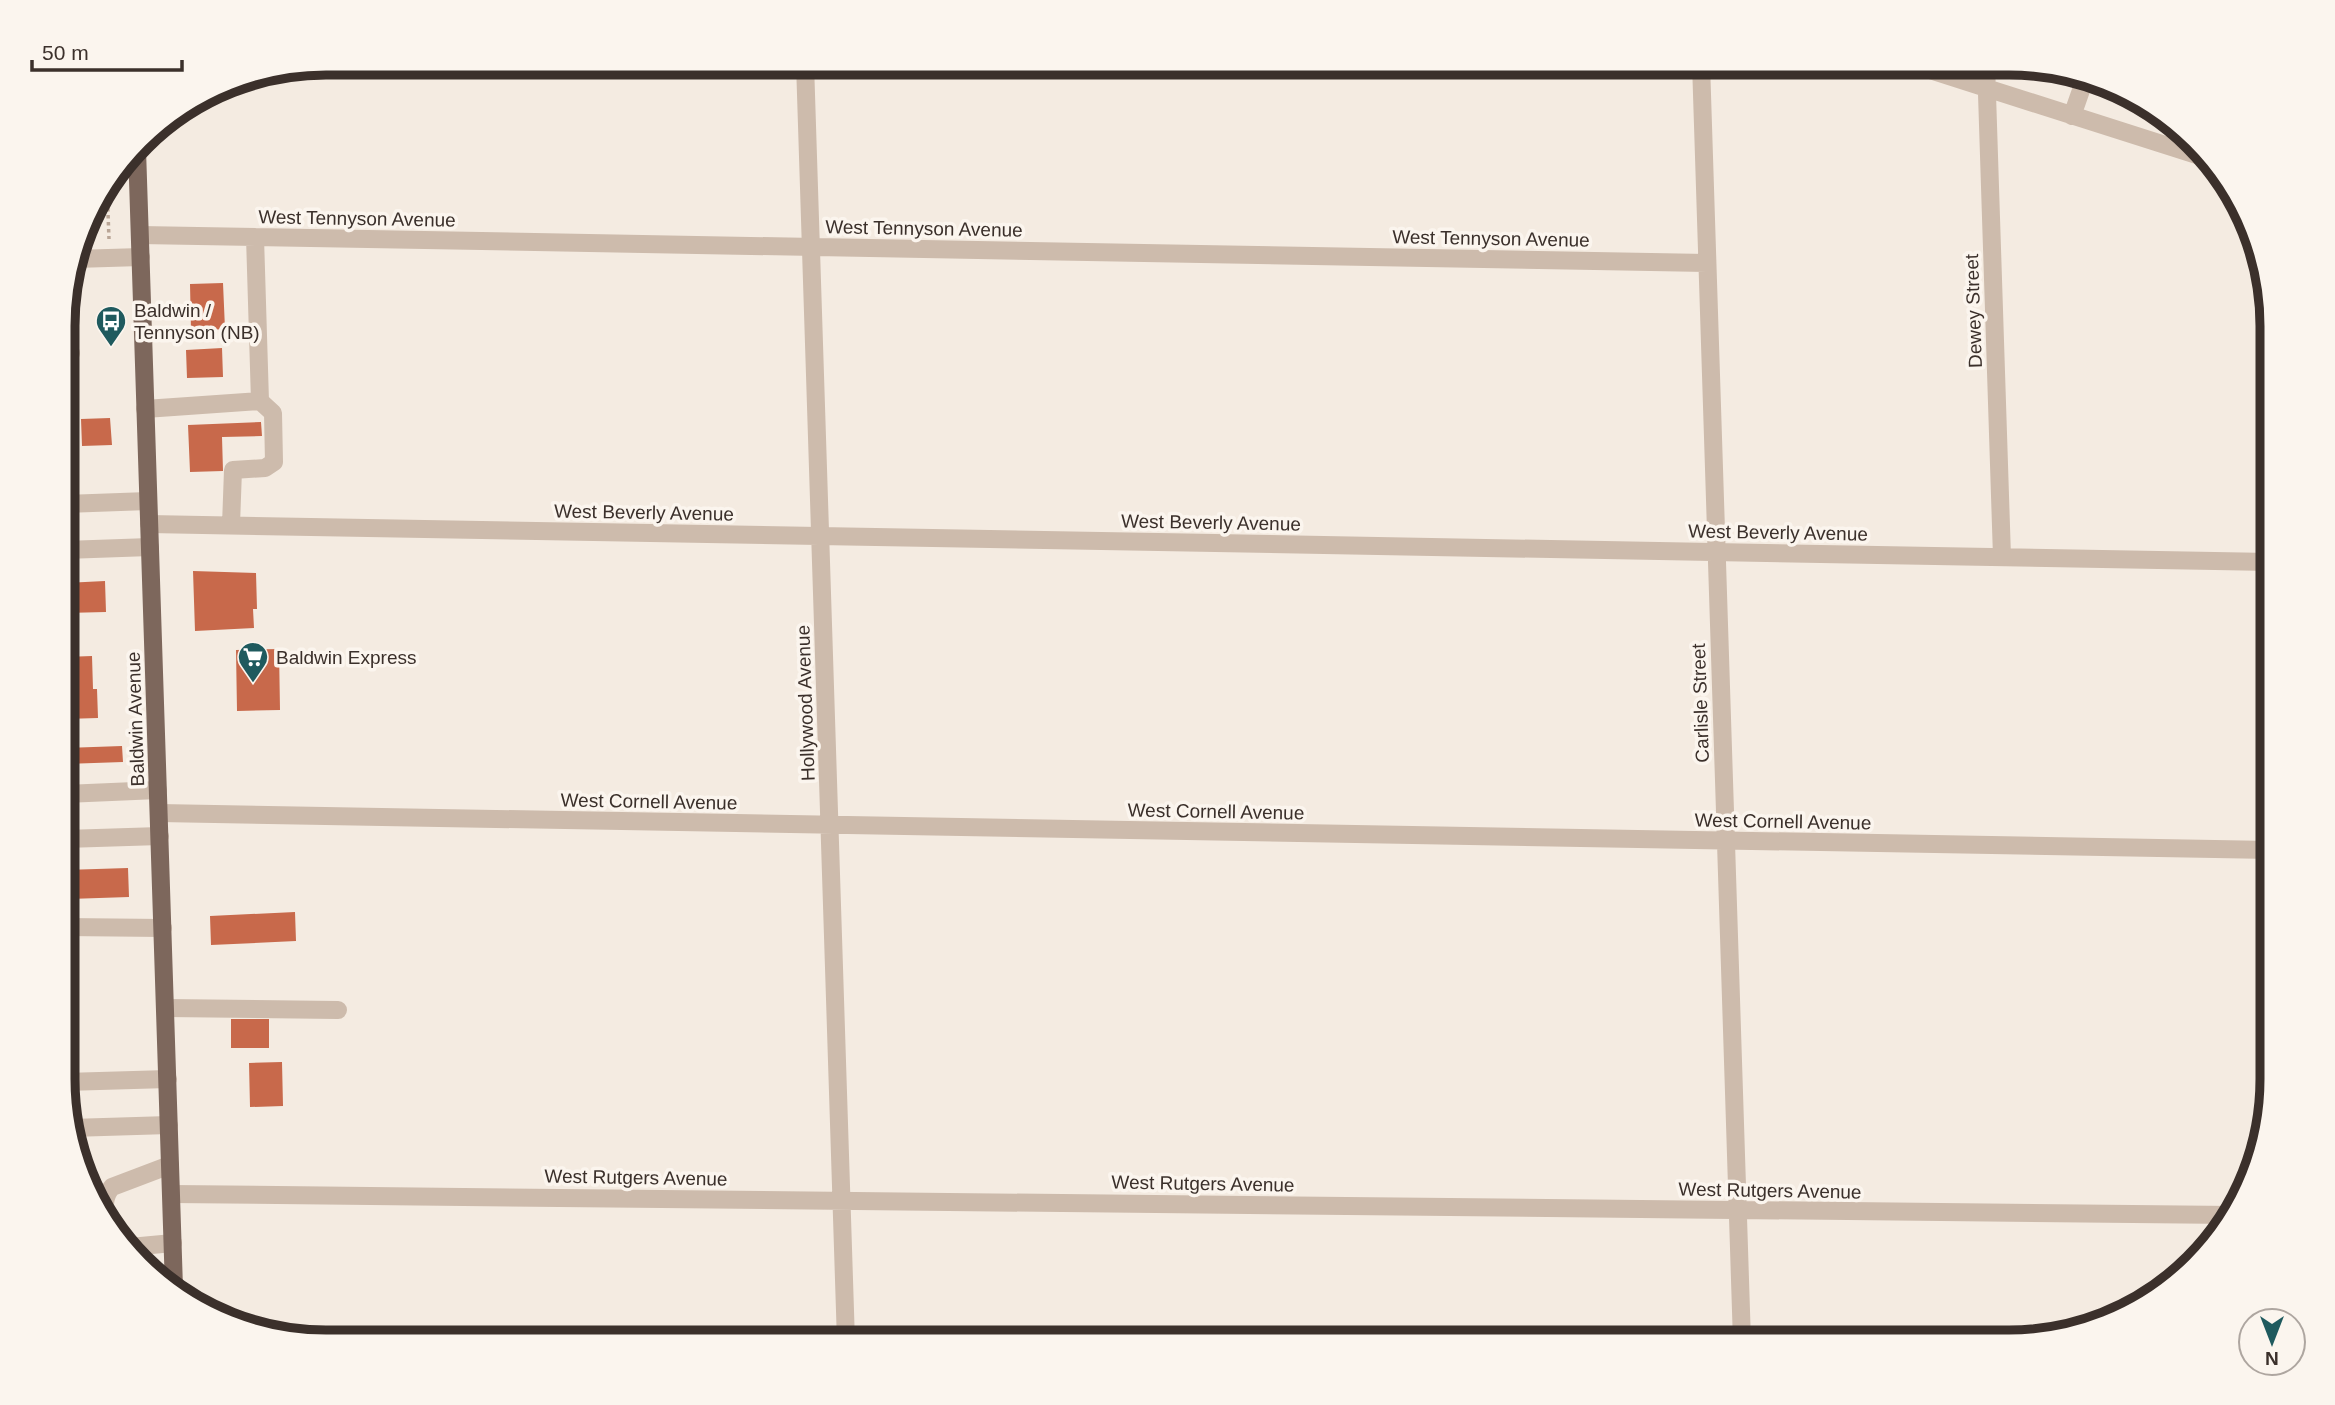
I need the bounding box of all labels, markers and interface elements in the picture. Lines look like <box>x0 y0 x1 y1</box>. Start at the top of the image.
scale bar <box>32 28 182 72</box>
text: 50 m <box>42 41 89 64</box>
street label: West Tennyson Avenue <box>258 206 456 231</box>
street label: West Tennyson Avenue <box>825 216 1023 241</box>
street label: West Tennyson Avenue <box>1392 226 1590 251</box>
street label: Dewey Street <box>1961 253 1986 368</box>
place label: Baldwin / Tennyson (NB) <box>134 300 260 343</box>
bus stop icon: Baldwin / Tennyson (NB) <box>94 304 128 348</box>
street label: West Beverly Avenue <box>554 500 734 525</box>
street label: West Beverly Avenue <box>1121 510 1301 535</box>
street label: West Beverly Avenue <box>1688 520 1868 545</box>
street label: Hollywood Avenue <box>792 625 819 781</box>
supermarket icon: Baldwin Express <box>236 640 270 684</box>
street label: Carlisle Street <box>1688 642 1713 763</box>
place label: Baldwin Express <box>276 647 416 668</box>
street label: Baldwin Avenue <box>123 651 148 787</box>
street label: West Cornell Avenue <box>560 789 738 814</box>
street label: West Cornell Avenue <box>1127 799 1305 824</box>
street label: West Cornell Avenue <box>1694 809 1872 834</box>
street label: West Rutgers Avenue <box>544 1165 728 1190</box>
street label: West Rutgers Avenue <box>1111 1171 1295 1196</box>
street label: West Rutgers Avenue <box>1678 1178 1862 1203</box>
north arrow <box>2237 1307 2307 1377</box>
text: N <box>2265 1348 2279 1369</box>

